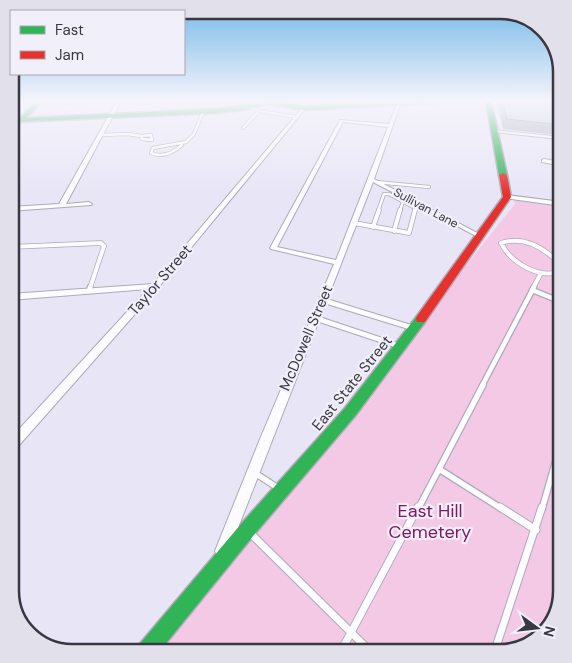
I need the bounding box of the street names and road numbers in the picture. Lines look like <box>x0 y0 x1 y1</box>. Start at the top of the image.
street label: Sullivan Lane <box>391 184 461 232</box>
street label: Taylor Street <box>124 240 196 320</box>
street label: McDowell Street <box>275 282 337 394</box>
street label: East State Street <box>307 331 397 435</box>

